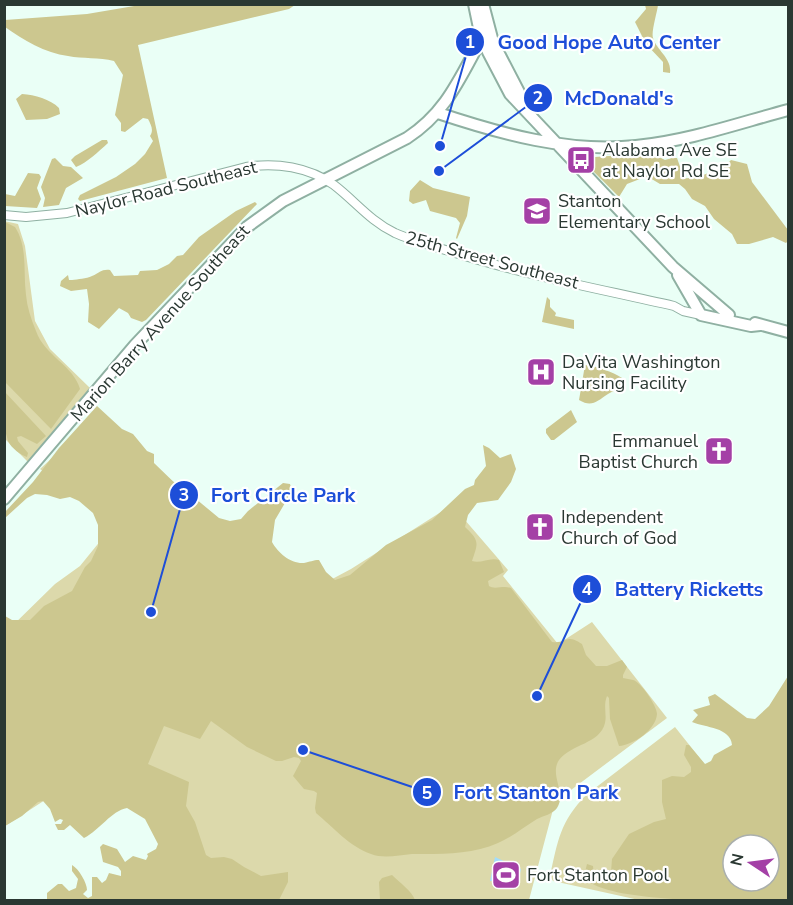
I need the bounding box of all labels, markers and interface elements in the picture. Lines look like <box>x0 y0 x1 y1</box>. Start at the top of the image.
callout: Good Hope Auto Center <box>455 23 732 61</box>
text: Good Hope Auto Center <box>497 29 721 56</box>
text: 1 <box>465 30 475 54</box>
callout: McDonald's <box>523 79 686 117</box>
text: McDonald's <box>564 85 674 112</box>
text: 2 <box>533 86 543 110</box>
place label: Alabama Ave SE at Naylor Rd SE <box>602 138 737 183</box>
bus stop icon: Alabama Ave SE at Naylor Rd SE <box>565 144 597 176</box>
street label: Naylor Road Southeast <box>73 155 260 223</box>
place label: Stanton Elementary School <box>558 189 711 234</box>
school or university icon: Stanton Elementary School <box>521 195 553 227</box>
street label: Marion Barry Avenue Southeast <box>65 219 255 427</box>
street label: 25th Street Southeast <box>403 225 582 295</box>
place label: DaVita Washington Nursing Facility <box>562 350 721 395</box>
hospital icon: DaVita Washington Nursing Facility <box>525 356 557 388</box>
place label: Emmanuel Baptist Church <box>579 429 699 474</box>
church icon: Emmanuel Baptist Church <box>703 435 735 467</box>
callout: Fort Circle Park <box>169 476 367 514</box>
text: Fort Circle Park <box>211 482 356 509</box>
text: 3 <box>179 483 189 507</box>
place label: Independent Church of God <box>561 505 677 550</box>
church icon: Independent Church of God <box>524 511 556 543</box>
callout: Battery Ricketts <box>572 570 775 608</box>
text: Battery Ricketts <box>615 576 764 603</box>
text: 4 <box>582 577 593 601</box>
callout: Fort Stanton Park <box>412 773 631 811</box>
text: Fort Stanton Park <box>454 779 620 806</box>
text: 5 <box>422 781 433 805</box>
north arrow <box>721 833 781 893</box>
text: N <box>725 852 749 868</box>
sports icon: Fort Stanton Pool <box>490 859 522 891</box>
place label: Fort Stanton Pool <box>527 863 670 887</box>

